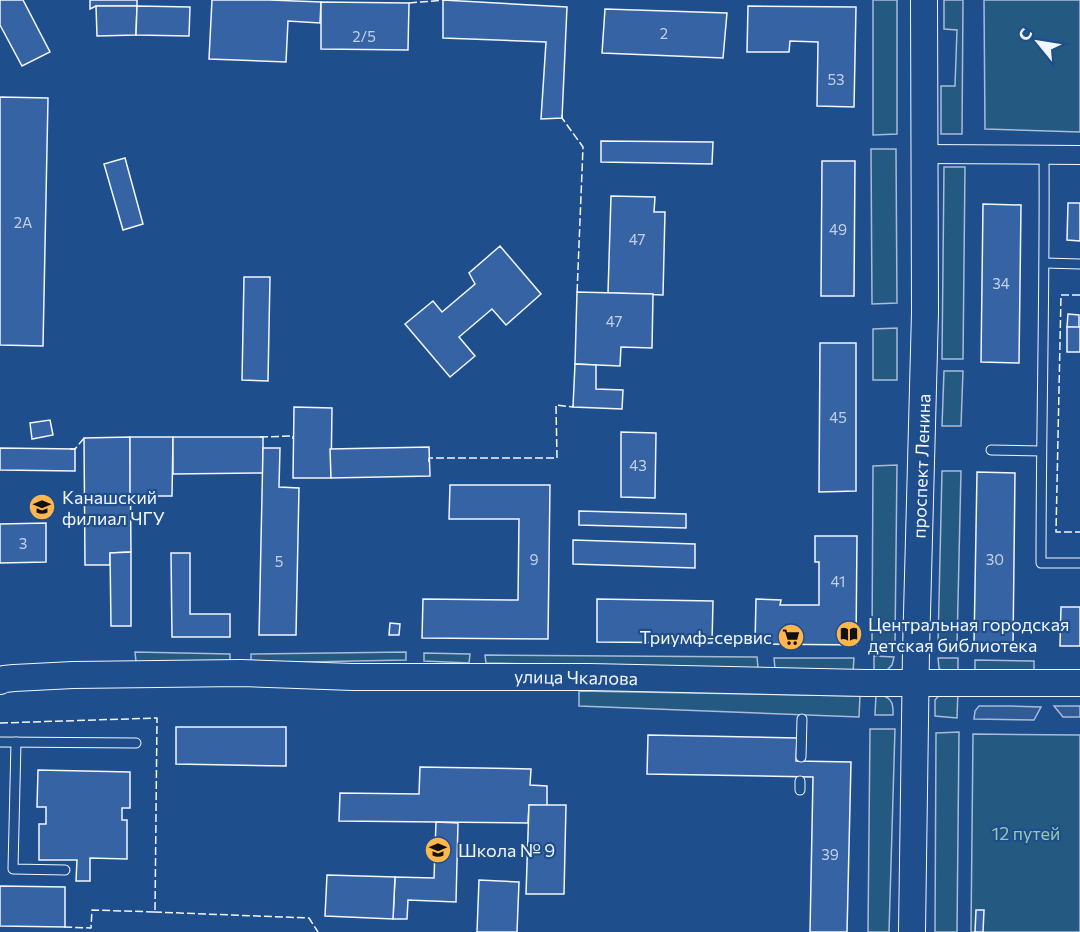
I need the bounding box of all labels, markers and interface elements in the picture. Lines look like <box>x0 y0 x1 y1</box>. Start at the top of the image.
north arrow <box>1008 12 1068 72</box>
house number: 2 <box>660 24 668 42</box>
text: С <box>1014 25 1036 44</box>
house number: 2/5 <box>352 27 376 45</box>
house number: 53 <box>827 70 845 88</box>
house number: 2А <box>14 213 32 231</box>
house number: 49 <box>829 220 847 238</box>
house number: 47 <box>629 230 645 248</box>
house number: 34 <box>992 274 1010 292</box>
house number: 47 <box>606 312 622 330</box>
street label: проспект Ленина <box>907 393 935 539</box>
house number: 45 <box>829 408 847 426</box>
house number: 43 <box>629 456 647 474</box>
place label: Канашский филиал ЧГУ <box>62 486 165 529</box>
school or university icon: Канашский филиал ЧГУ <box>27 492 57 522</box>
house number: 3 <box>19 534 27 552</box>
house number: 9 <box>529 550 539 568</box>
house number: 30 <box>986 550 1004 568</box>
house number: 5 <box>275 552 283 570</box>
house number: 41 <box>831 572 845 590</box>
place label: Центральная городская детская библиотека <box>868 613 1070 656</box>
library icon: Центральная городская детская библиотека <box>834 619 864 649</box>
supermarket icon: Триумф-сервис <box>776 622 806 652</box>
place label: Триумф-сервис <box>640 626 772 648</box>
street label: улица Чкалова <box>514 665 638 689</box>
park label: 12 путей <box>992 822 1060 844</box>
school or university icon: Школа № 9 <box>423 835 453 865</box>
place label: Школа № 9 <box>458 839 555 861</box>
house number: 39 <box>821 845 839 863</box>

